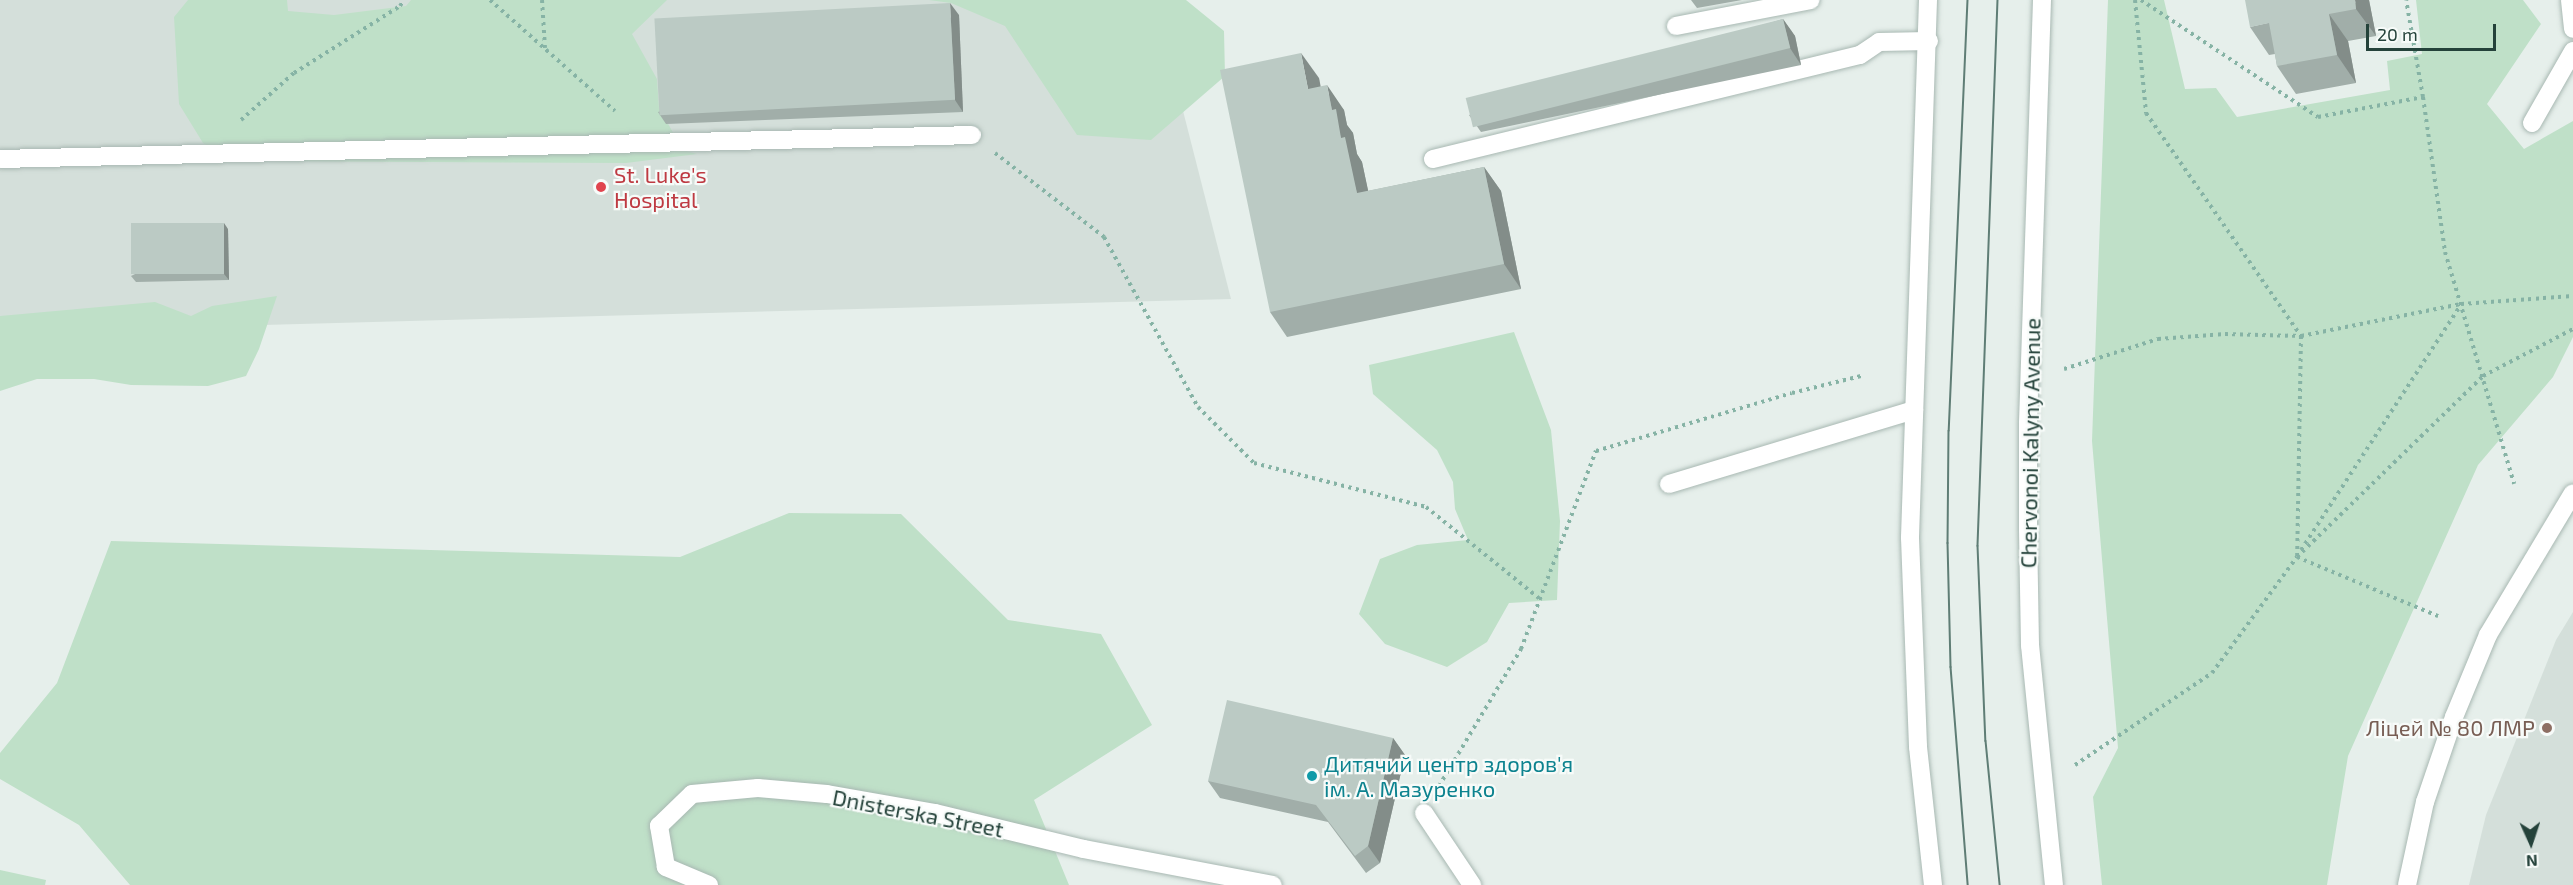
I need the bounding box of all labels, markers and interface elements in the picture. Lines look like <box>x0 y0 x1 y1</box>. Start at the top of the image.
scale bar <box>2369 12 2500 50</box>
text: 20 m <box>2377 23 2418 45</box>
place label: St. Luke's Hospital <box>614 161 707 212</box>
marker: St. Luke's Hospital <box>592 178 610 196</box>
street label: Chervonoi Kalyny Avenue <box>2015 317 2045 569</box>
place label: Ліцей № 80 ЛМР <box>2366 715 2535 741</box>
marker: Ліцей № 80 ЛМР <box>2540 721 2554 735</box>
place label: Дитячий центр здоров'я ім. А. Мазуренко <box>1324 750 1573 802</box>
marker: Дитячий центр здоров'я ім. А. Мазуренко <box>1305 769 1319 783</box>
street label: Dnisterska Street <box>830 783 1006 843</box>
north arrow <box>2501 813 2561 873</box>
text: N <box>2526 852 2538 871</box>

